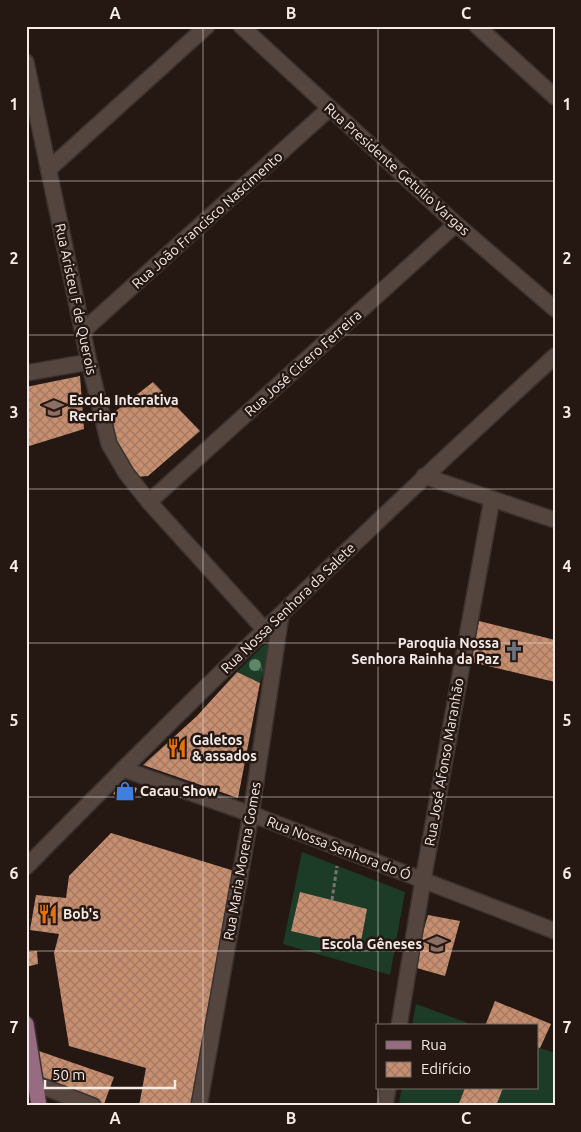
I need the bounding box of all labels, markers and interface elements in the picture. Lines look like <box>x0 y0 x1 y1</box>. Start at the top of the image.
text: A <box>109 4 121 22</box>
text: B <box>286 4 296 22</box>
text: C <box>461 4 471 22</box>
text: 1 <box>9 95 19 113</box>
text: 1 <box>562 95 572 113</box>
street label: Rua Presidente Getulio Vargas <box>321 100 473 238</box>
street label: Rua João Francisco Nascimento <box>128 148 286 292</box>
street label: Rua Aristeu F de Querois <box>52 222 100 376</box>
text: 2 <box>9 249 19 267</box>
text: 2 <box>562 249 572 267</box>
street label: Rua José Cicero Ferreira <box>241 306 365 420</box>
place label: Escola Interativa Recriar <box>69 392 179 424</box>
school or university icon: Escola Interativa Recriar <box>43 397 65 419</box>
text: 3 <box>9 403 19 421</box>
text: 3 <box>562 403 572 421</box>
street label: Rua Nossa Senhora da Salete <box>218 540 358 676</box>
text: 4 <box>9 557 19 575</box>
text: 4 <box>562 557 572 575</box>
place label: Paroquia Nossa Senhora Rainha da Paz <box>352 635 499 667</box>
church icon: Paroquia Nossa Senhora Rainha da Paz <box>503 640 525 662</box>
street label: Rua José Afonso Maranhão <box>421 677 467 847</box>
text: 5 <box>9 711 19 729</box>
text: 5 <box>562 711 572 729</box>
place label: Galetos & assados <box>192 732 257 764</box>
restaurant icon: Galetos & assados <box>166 737 188 759</box>
shop icon: Cacau Show <box>114 780 136 802</box>
street label: Rua Maria Morena Gomes <box>220 780 264 942</box>
place label: Cacau Show <box>140 783 218 799</box>
street label: Rua Nossa Senhora do Ó <box>265 812 414 883</box>
text: 6 <box>9 864 19 882</box>
text: 6 <box>562 864 572 882</box>
restaurant icon: Bob's <box>37 903 59 925</box>
place label: Bob's <box>63 906 99 922</box>
school or university icon: Escola Gêneses <box>426 933 448 955</box>
place label: Escola Gêneses <box>321 936 422 952</box>
text: 7 <box>9 1018 19 1036</box>
text: 7 <box>562 1018 572 1036</box>
legend <box>376 1024 538 1090</box>
text: Rua <box>421 1036 447 1053</box>
scale bar <box>45 1057 175 1089</box>
text: Edifício <box>421 1060 471 1077</box>
text: 50 m <box>52 1066 85 1083</box>
text: A <box>109 1109 121 1127</box>
text: B <box>286 1109 296 1127</box>
text: C <box>461 1109 471 1127</box>

